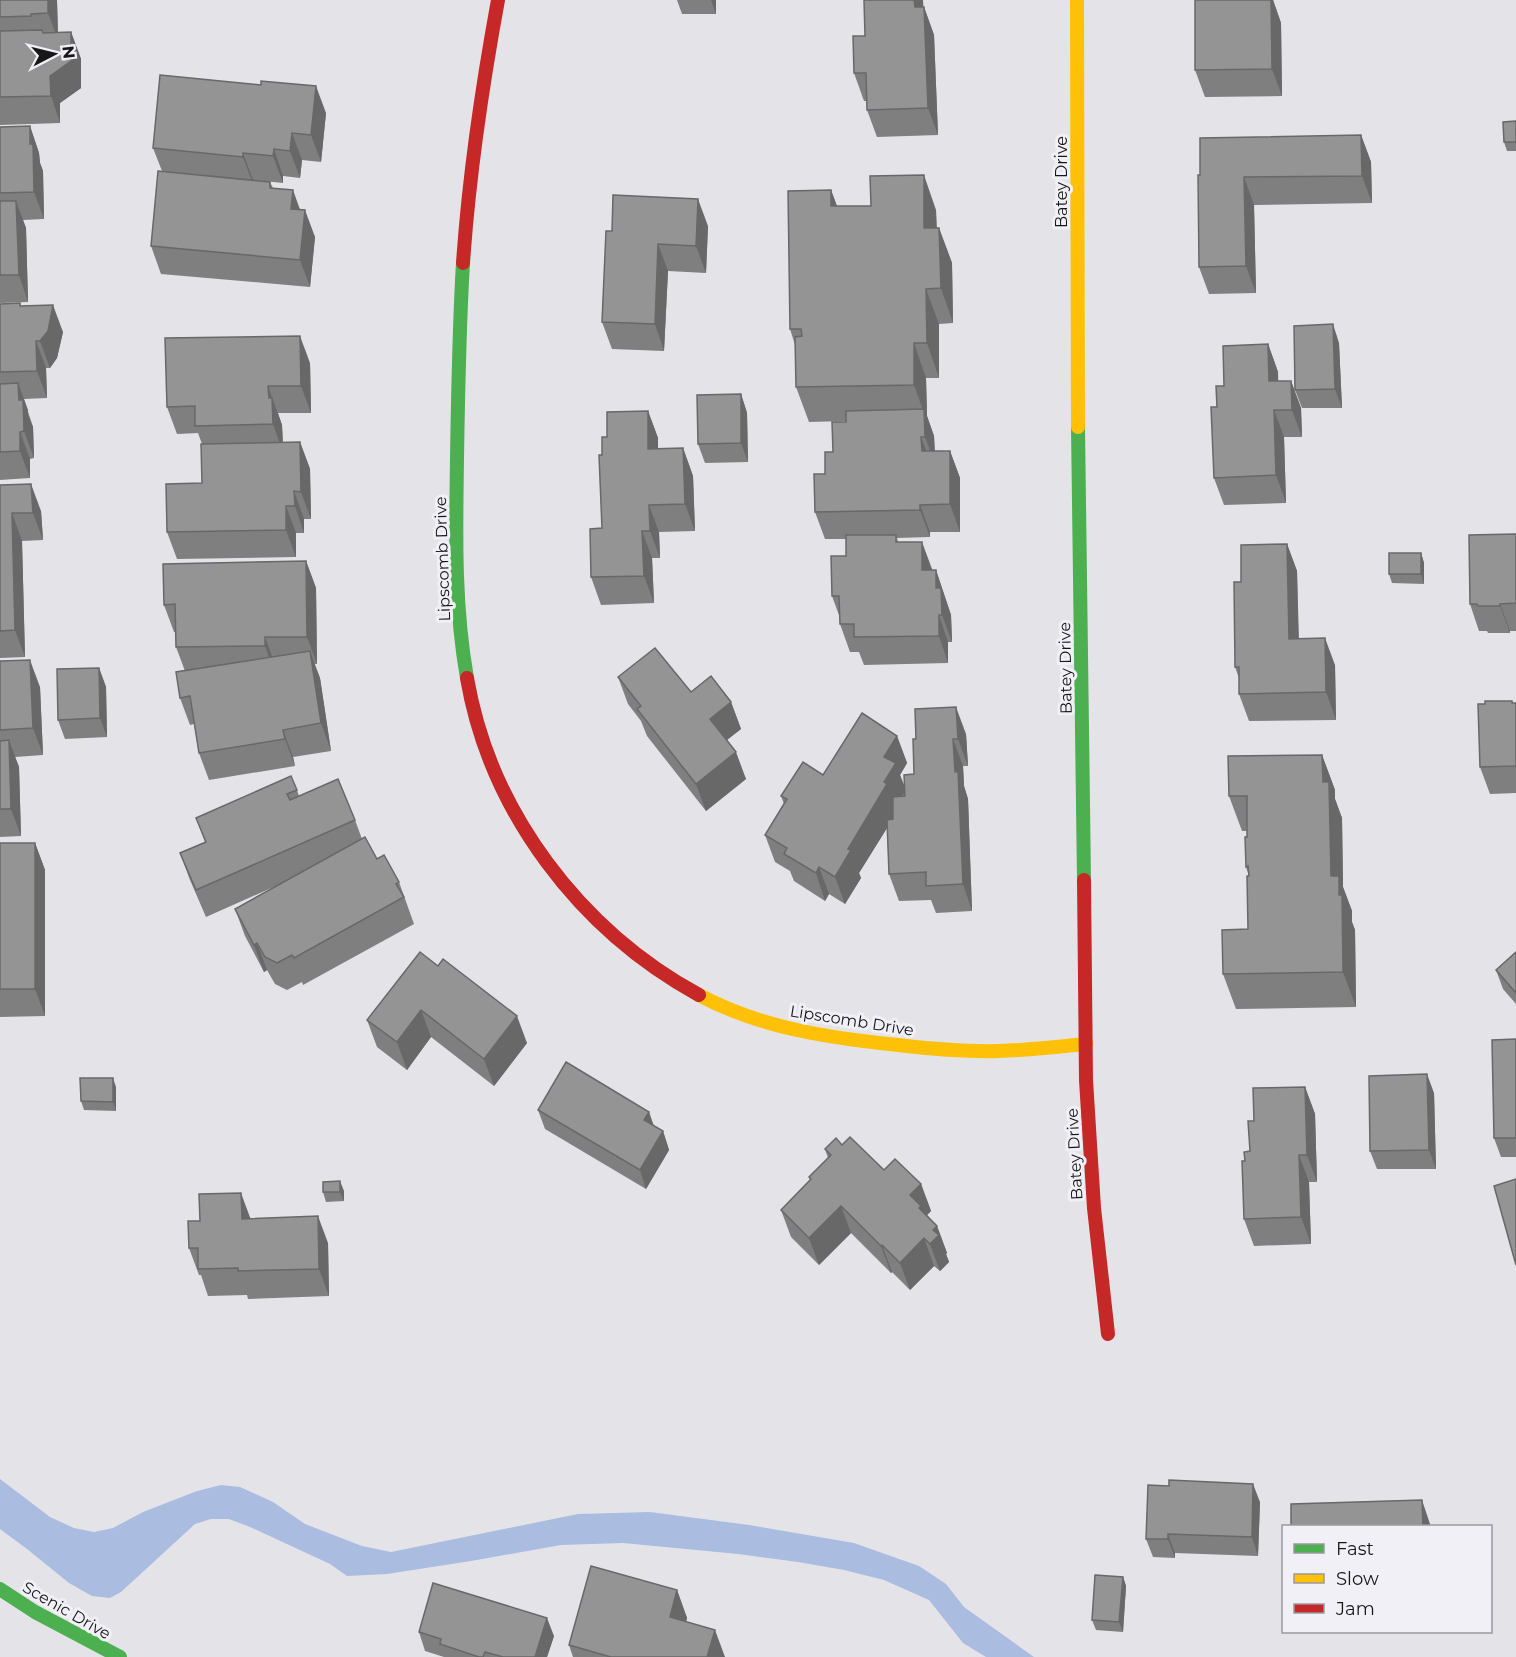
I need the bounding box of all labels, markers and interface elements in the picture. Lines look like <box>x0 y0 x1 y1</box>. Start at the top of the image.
north arrow <box>24 24 84 84</box>
text: N <box>58 45 79 60</box>
street label: Batey Drive <box>1052 136 1071 228</box>
street label: Lipscomb Drive <box>431 496 454 622</box>
street label: Batey Drive <box>1055 622 1076 714</box>
street label: Lipscomb Drive <box>789 1001 915 1040</box>
street label: Batey Drive <box>1063 1108 1086 1200</box>
legend <box>1282 1525 1492 1633</box>
text: Fast <box>1336 1538 1374 1560</box>
text: Slow <box>1336 1568 1379 1590</box>
street label: Scenic Drive <box>19 1578 114 1643</box>
text: Jam <box>1335 1598 1375 1620</box>

